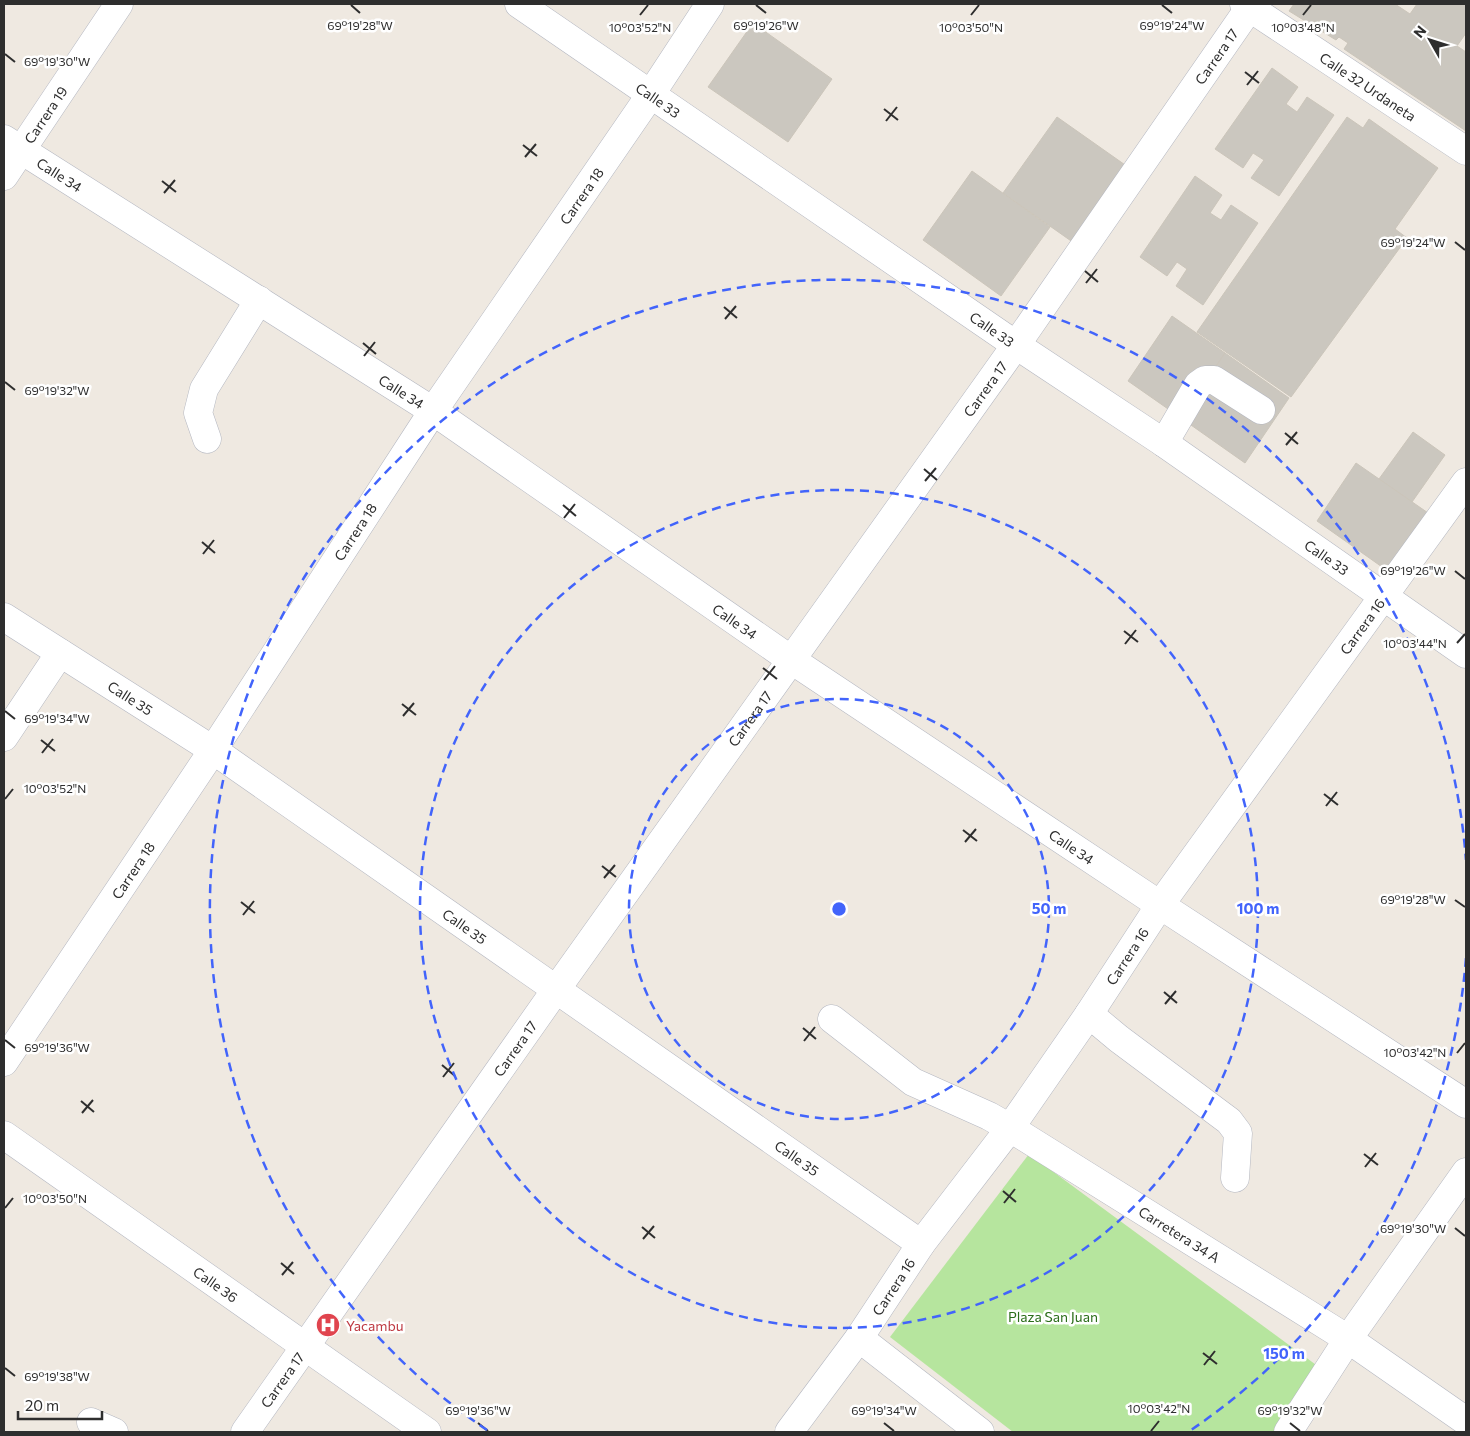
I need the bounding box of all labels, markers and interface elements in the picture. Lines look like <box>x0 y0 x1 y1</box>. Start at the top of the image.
north arrow <box>1405 15 1455 65</box>
text: 69°19'28"W <box>327 18 393 32</box>
text: 69°19'26"W <box>733 18 799 32</box>
text: 69°19'24"W <box>1139 18 1205 32</box>
text: 10°03'52"N <box>609 20 671 34</box>
text: 10°03'50"N <box>939 20 1003 34</box>
text: 10°03'48"N <box>1271 20 1335 34</box>
text: N <box>1410 22 1429 41</box>
street label: Carrera 17 <box>1191 25 1241 87</box>
street label: Calle 32 Urdaneta <box>1317 48 1420 124</box>
text: 69°19'30"W <box>24 54 90 68</box>
street label: Calle 33 <box>633 78 684 121</box>
street label: Carrera 19 <box>20 83 70 146</box>
street label: Calle 34 <box>34 154 86 195</box>
street label: Carrera 18 <box>556 164 607 227</box>
text: 69°19'24"W <box>1380 235 1446 249</box>
street label: Calle 33 <box>967 308 1018 350</box>
street label: Carrera 17 <box>959 358 1010 420</box>
street label: Calle 34 <box>376 371 428 412</box>
text: 69°19'32"W <box>24 383 90 397</box>
street label: Carrera 18 <box>330 500 380 563</box>
street label: Calle 33 <box>1302 536 1352 578</box>
text: 69°19'26"W <box>1380 563 1446 577</box>
street label: Carrera 16 <box>1336 595 1388 658</box>
street label: Calle 34 <box>710 600 761 643</box>
text: 10°03'44"N <box>1383 636 1447 650</box>
street label: Calle 35 <box>105 677 156 718</box>
street label: Carrera 17 <box>724 687 775 749</box>
text: 69°19'34"W <box>24 711 90 725</box>
text: 10°03'52"N <box>24 781 86 795</box>
street label: Calle 34 <box>1046 825 1098 868</box>
street label: Carrera 18 <box>107 838 158 902</box>
text: 69°19'28"W <box>1380 892 1446 906</box>
text: 50 m <box>1032 899 1066 917</box>
text: 100 m <box>1237 899 1279 917</box>
centre of rings <box>830 900 848 918</box>
street label: Calle 35 <box>440 905 490 947</box>
street label: Carrera 16 <box>1102 924 1152 988</box>
street label: Carrera 17 <box>489 1017 540 1079</box>
text: 69°19'36"W <box>24 1040 90 1054</box>
text: 10°03'42"N <box>1384 1045 1446 1059</box>
street label: Calle 35 <box>772 1136 823 1179</box>
text: 10°03'50"N <box>23 1191 87 1205</box>
street label: Carretera 34 A <box>1136 1202 1224 1266</box>
text: 69°19'30"W <box>1380 1221 1446 1235</box>
street label: Carrera 16 <box>868 1255 918 1318</box>
street label: Calle 36 <box>190 1262 242 1305</box>
park label: Plaza San Juan <box>1008 1308 1098 1325</box>
hospital icon: Yacambu <box>315 1312 341 1338</box>
place label: Yacambu <box>346 1317 404 1334</box>
text: 150 m <box>1263 1344 1305 1362</box>
street label: Carrera 17 <box>256 1349 307 1411</box>
text: 69°19'38"W <box>24 1369 90 1383</box>
scale bar <box>18 1388 101 1420</box>
text: 20 m <box>25 1396 59 1414</box>
text: 10°03'42"N <box>1128 1401 1190 1415</box>
text: 69°19'36"W <box>445 1403 511 1417</box>
text: 69°19'34"W <box>851 1403 917 1417</box>
text: 69°19'32"W <box>1257 1403 1323 1417</box>

